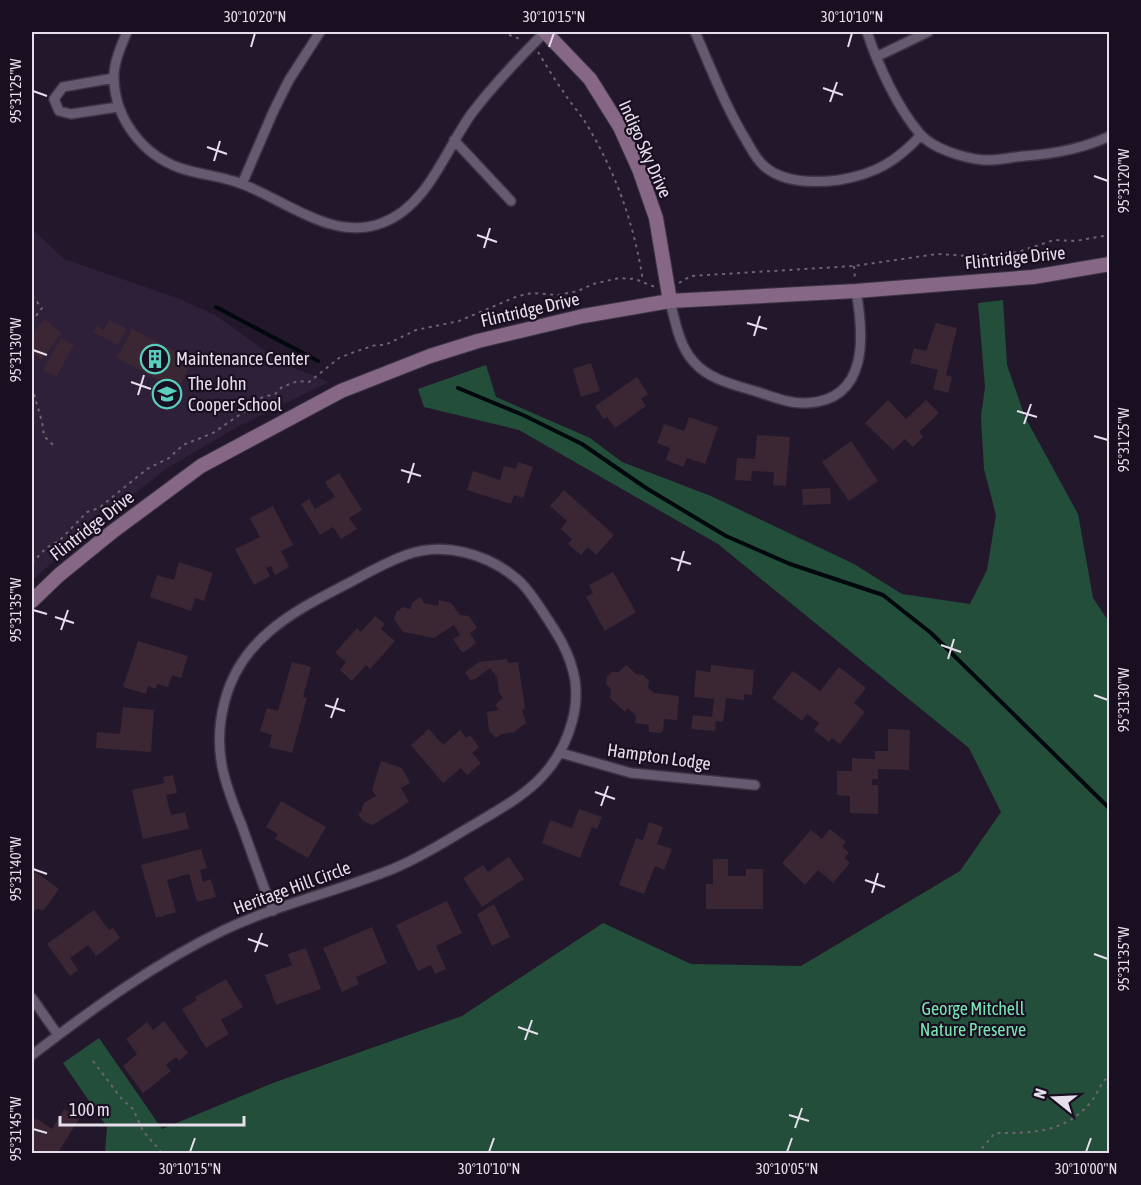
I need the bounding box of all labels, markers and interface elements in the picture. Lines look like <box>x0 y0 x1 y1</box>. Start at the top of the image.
text: 30°10'20"N <box>224 8 286 25</box>
text: 30°10'15"N <box>523 8 585 25</box>
text: 30°10'10"N <box>821 8 883 25</box>
text: 95°31'25"W <box>7 59 24 123</box>
street label: Indigo Sky Drive <box>615 97 676 201</box>
text: 95°31'20"W <box>1115 149 1132 213</box>
street label: Flintridge Drive <box>964 242 1066 273</box>
street label: Flintridge Drive <box>478 288 581 331</box>
text: 95°31'30"W <box>7 318 24 382</box>
building icon: Maintenance Center <box>139 343 171 375</box>
place label: Maintenance Center <box>176 348 310 369</box>
place label: The John Cooper School <box>188 373 282 415</box>
school or university icon: The John Cooper School <box>151 378 183 410</box>
text: 95°31'25"W <box>1115 408 1132 472</box>
street label: Flintridge Drive <box>45 486 138 565</box>
text: 95°31'35"W <box>7 578 24 642</box>
text: 95°31'30"W <box>1115 668 1132 732</box>
street label: Hampton Lodge <box>606 739 712 774</box>
text: 95°31'40"W <box>7 837 24 901</box>
street label: Heritage Hill Circle <box>230 857 353 918</box>
text: 95°31'35"W <box>1115 927 1132 991</box>
park label: George Mitchell Nature Preserve <box>920 998 1026 1040</box>
north arrow <box>1024 1068 1084 1128</box>
text: N <box>1030 1086 1050 1101</box>
scale bar <box>60 1089 244 1127</box>
text: 95°31'45"W <box>7 1097 24 1161</box>
text: 100 m <box>69 1099 110 1120</box>
text: 30°10'15"N <box>159 1160 221 1177</box>
text: 30°10'10"N <box>458 1160 520 1177</box>
text: 30°10'05"N <box>756 1160 818 1177</box>
text: 30°10'00"N <box>1055 1160 1117 1177</box>

